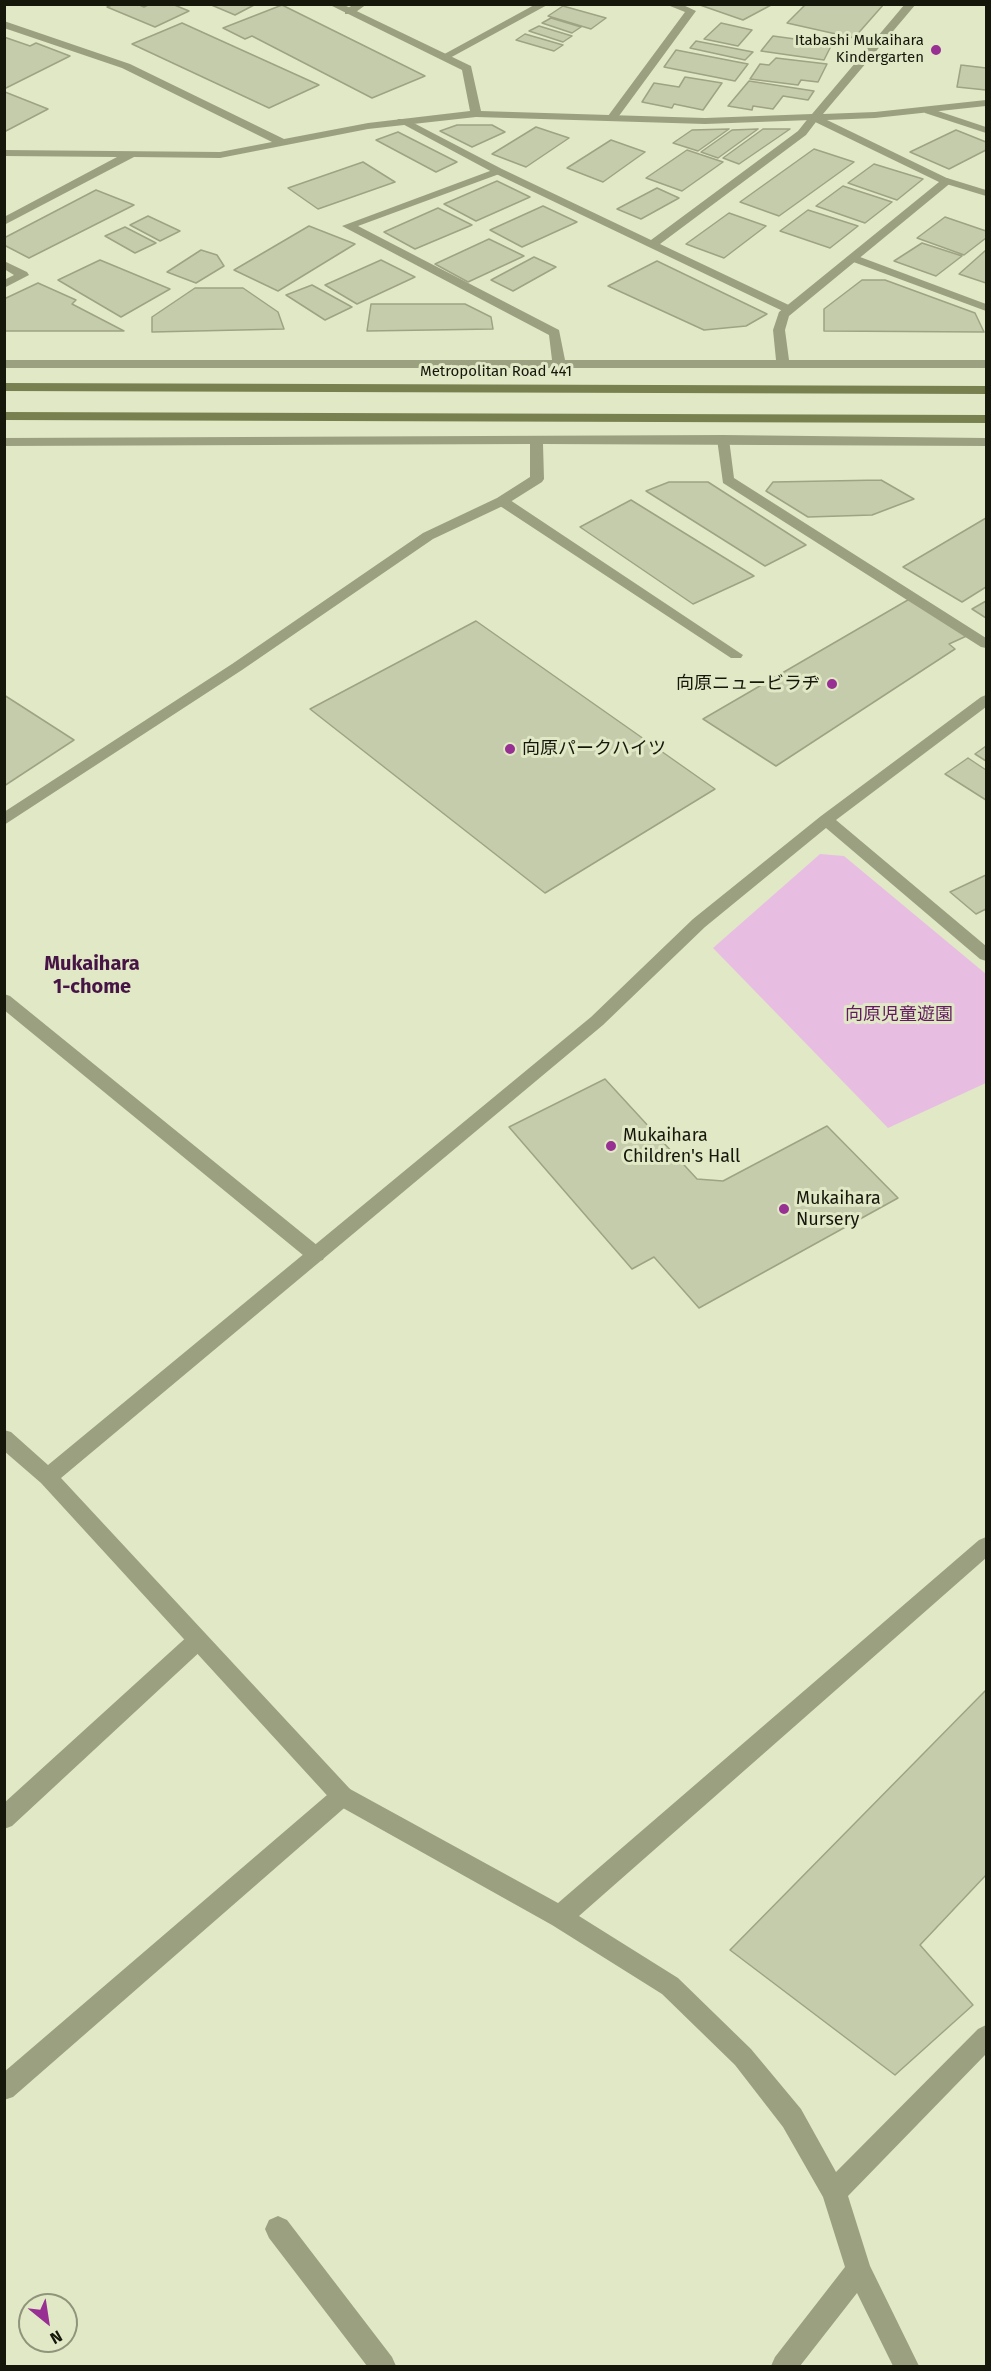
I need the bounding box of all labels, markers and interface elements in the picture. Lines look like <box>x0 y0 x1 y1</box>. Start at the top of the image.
place label: Itabashi Mukaihara Kindergarten <box>795 32 924 67</box>
marker: Itabashi Mukaihara Kindergarten <box>929 43 943 57</box>
street label: Metropolitan Road 441 <box>420 363 572 381</box>
place label: 向原ニュービラヂ <box>676 673 820 695</box>
marker: 向原ニュービラヂ <box>825 677 839 691</box>
place label: 向原パークハイツ <box>522 738 666 760</box>
marker: 向原パークハイツ <box>503 742 517 756</box>
district label: Mukaihara 1-chome <box>44 952 140 999</box>
park label: 向原児童遊園 <box>845 1004 953 1026</box>
place label: Mukaihara Children's Hall <box>623 1125 740 1168</box>
marker: Mukaihara Children's Hall <box>604 1139 618 1153</box>
place label: Mukaihara Nursery <box>796 1188 881 1230</box>
marker: Mukaihara Nursery <box>777 1202 791 1216</box>
north arrow <box>18 2293 78 2353</box>
text: N <box>47 2326 66 2348</box>

